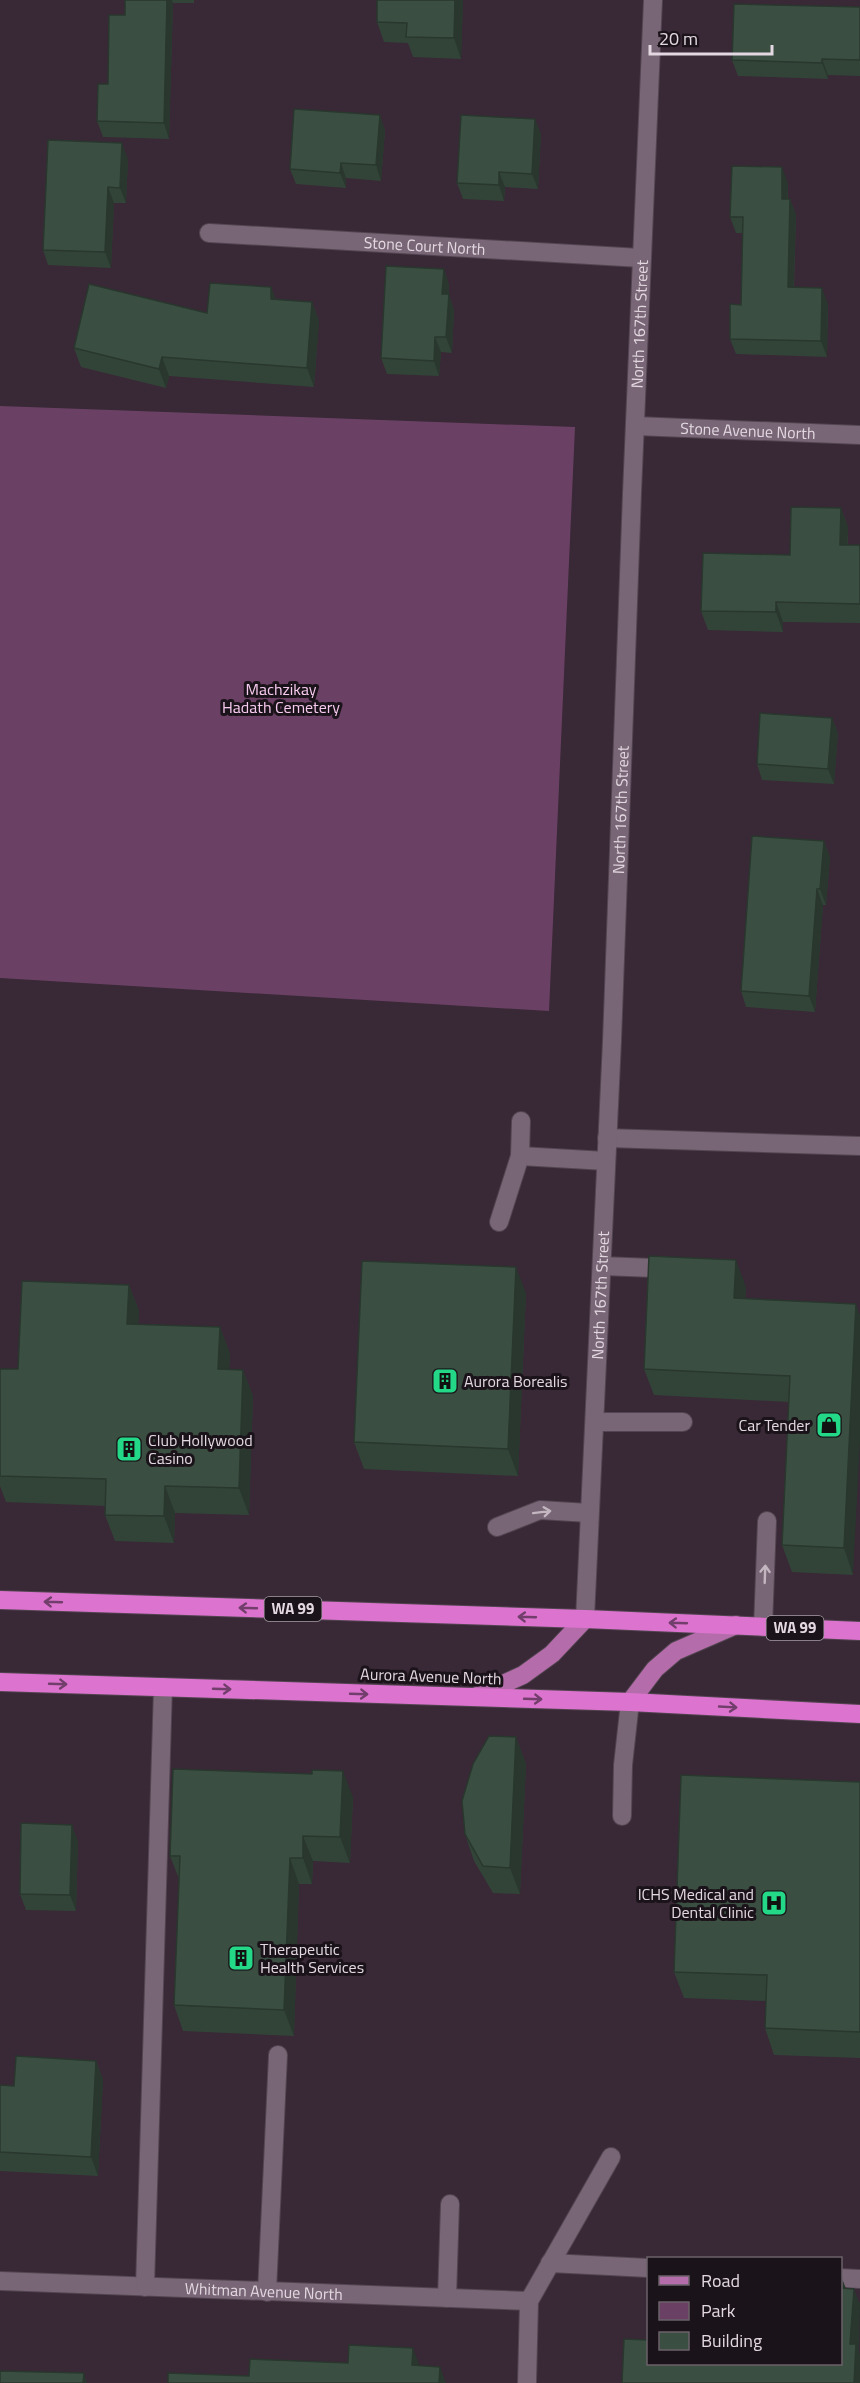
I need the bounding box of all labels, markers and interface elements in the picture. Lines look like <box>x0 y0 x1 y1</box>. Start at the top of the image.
scale bar <box>650 18 772 56</box>
text: 20 m <box>659 25 698 52</box>
street label: Stone Court North <box>363 230 486 261</box>
street label: North 167th Street <box>624 259 654 389</box>
street label: Stone Avenue North <box>680 416 816 445</box>
park label: Machzikay Hadath Cemetery <box>222 677 340 719</box>
street label: North 167th Street <box>606 745 635 874</box>
street label: North 167th Street <box>585 1230 615 1360</box>
building icon: Aurora Borealis <box>430 1366 460 1396</box>
place label: Aurora Borealis <box>464 1369 567 1393</box>
shop icon: Car Tender <box>814 1410 844 1440</box>
place label: Car Tender <box>739 1413 810 1437</box>
place label: Club Hollywood Casino <box>148 1428 253 1470</box>
building icon: Club Hollywood Casino <box>114 1434 144 1464</box>
one-way arrow <box>531 1506 551 1517</box>
one-way arrow <box>759 1564 770 1584</box>
one-way arrow <box>43 1596 63 1607</box>
road number: WA 99 <box>264 1597 322 1621</box>
one-way arrow <box>238 1602 258 1613</box>
one-way arrow <box>517 1611 537 1623</box>
road number: WA 99 <box>766 1616 824 1640</box>
one-way arrow <box>668 1617 688 1628</box>
street label: Aurora Avenue North <box>360 1662 502 1690</box>
one-way arrow <box>48 1679 68 1690</box>
one-way arrow <box>211 1684 231 1695</box>
one-way arrow <box>349 1688 369 1699</box>
one-way arrow <box>523 1693 543 1705</box>
one-way arrow <box>718 1701 738 1712</box>
place label: ICHS Medical and Dental Clinic <box>638 1882 754 1924</box>
hospital icon: ICHS Medical and Dental Clinic <box>759 1888 789 1918</box>
place label: Therapeutic Health Services <box>260 1937 364 1979</box>
building icon: Therapeutic Health Services <box>226 1943 256 1973</box>
legend <box>647 2257 842 2365</box>
text: Road <box>701 2267 740 2294</box>
street label: Whitman Avenue North <box>184 2276 343 2306</box>
text: Park <box>701 2297 736 2324</box>
text: Building <box>701 2327 762 2354</box>

